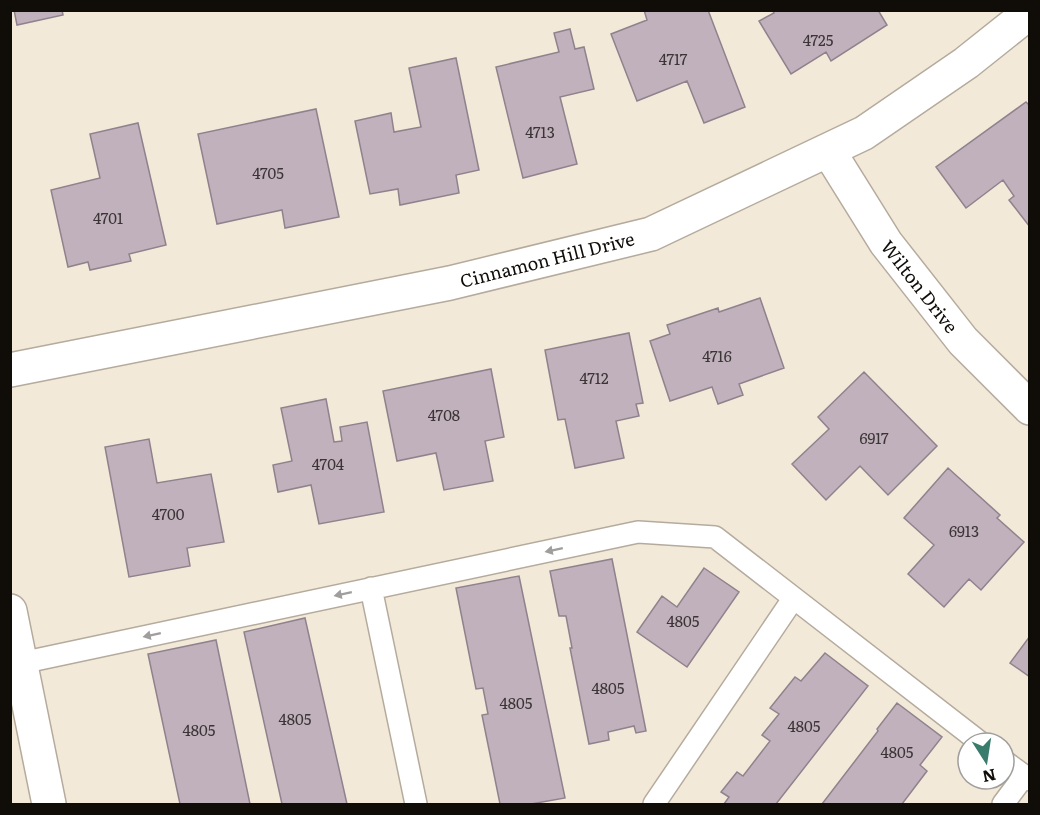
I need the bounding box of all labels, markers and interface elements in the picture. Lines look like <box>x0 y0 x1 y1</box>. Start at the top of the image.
house number: 4725 <box>803 28 834 51</box>
house number: 4717 <box>659 47 688 70</box>
house number: 4713 <box>525 120 555 143</box>
house number: 4705 <box>252 161 284 184</box>
house number: 4701 <box>93 206 123 229</box>
street label: Cinnamon Hill Drive <box>457 224 637 294</box>
street label: Wilton Drive <box>875 234 965 338</box>
house number: 4716 <box>702 344 732 367</box>
house number: 4712 <box>579 366 609 389</box>
house number: 4708 <box>428 403 460 426</box>
house number: 6917 <box>859 426 889 449</box>
house number: 4704 <box>312 452 344 475</box>
house number: 4700 <box>152 502 185 525</box>
house number: 6913 <box>949 519 979 542</box>
one-way arrow <box>545 545 563 555</box>
one-way arrow <box>334 590 352 600</box>
house number: 4805 <box>667 609 700 632</box>
one-way arrow <box>142 631 161 640</box>
house number: 4805 <box>592 676 625 699</box>
house number: 4805 <box>500 691 533 714</box>
house number: 4805 <box>279 707 312 730</box>
house number: 4805 <box>788 714 821 737</box>
house number: 4805 <box>183 718 216 741</box>
north arrow <box>956 731 1016 791</box>
house number: 4805 <box>881 740 914 763</box>
text: N <box>980 764 998 790</box>

